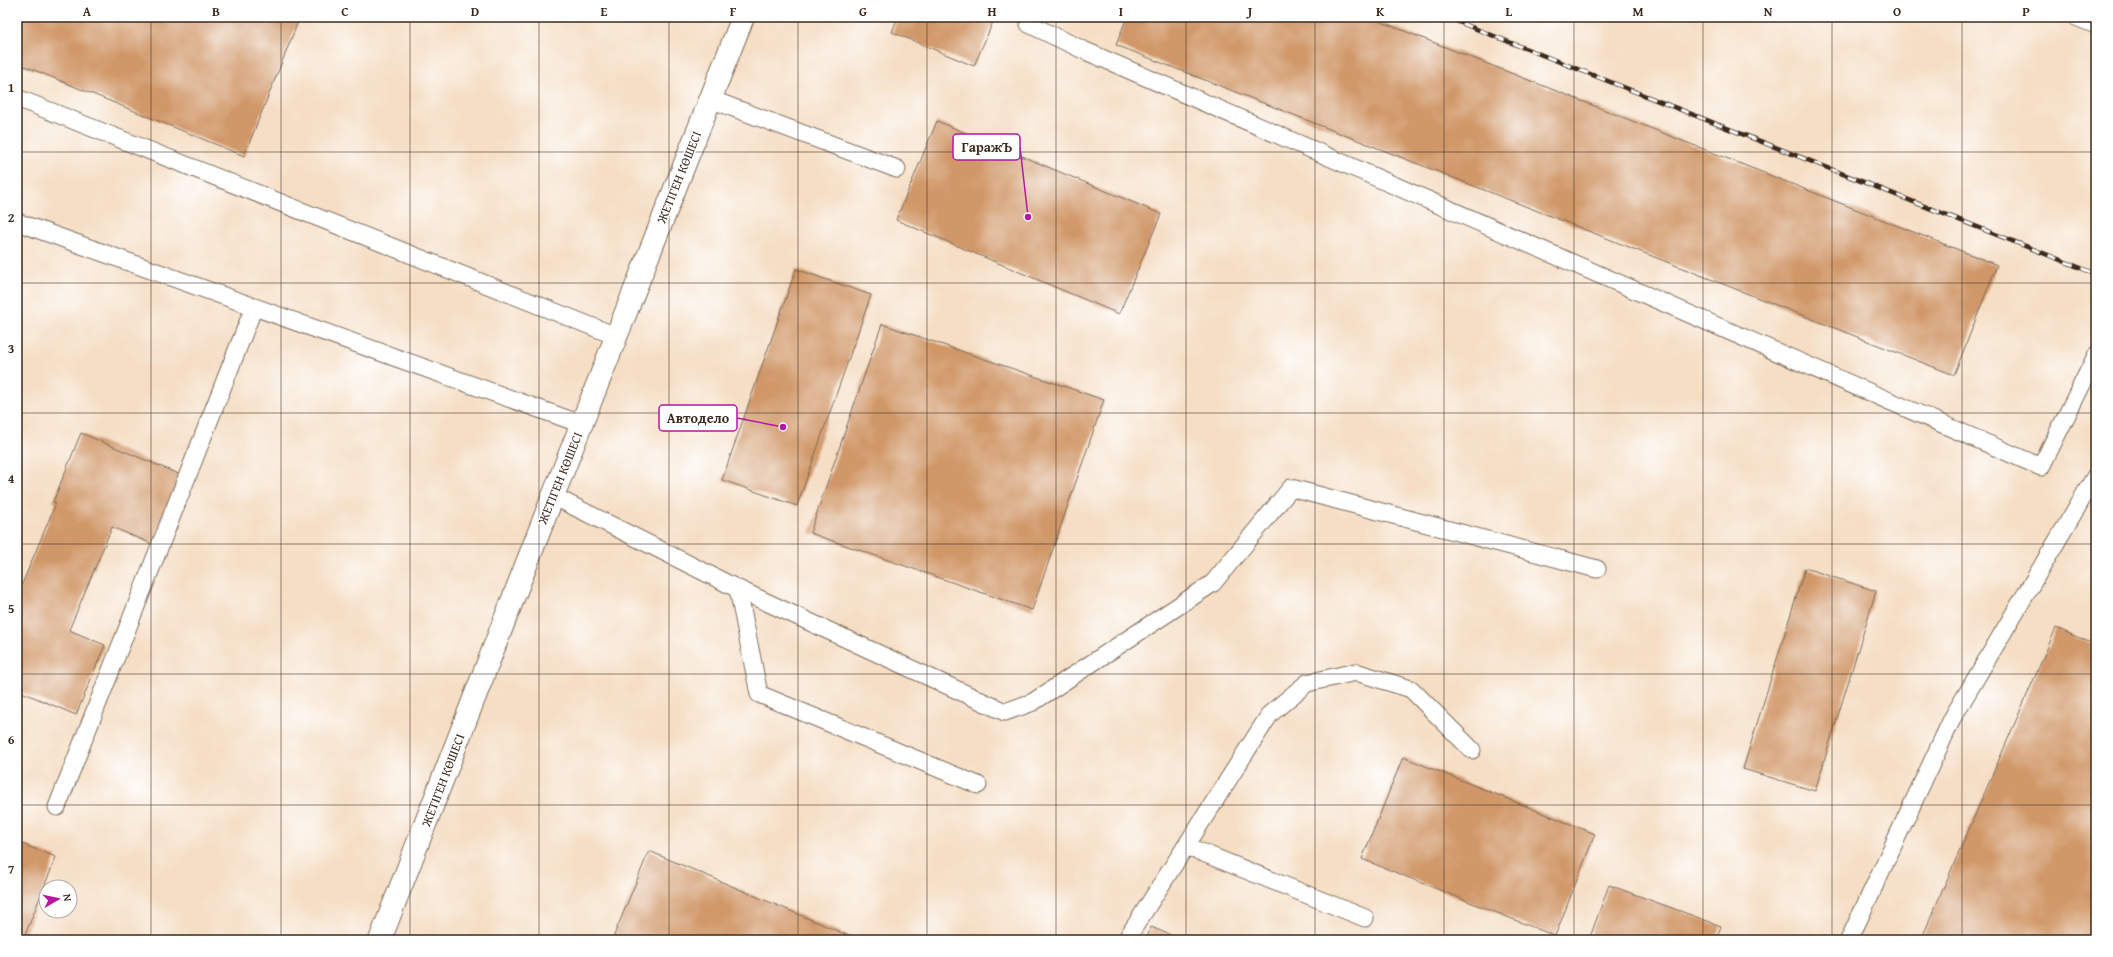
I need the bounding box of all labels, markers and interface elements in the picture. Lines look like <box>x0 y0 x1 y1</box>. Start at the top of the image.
text: A <box>83 2 92 21</box>
text: B <box>212 2 220 21</box>
text: C <box>341 2 349 21</box>
text: D <box>471 2 479 21</box>
text: E <box>601 2 608 21</box>
text: F <box>730 2 737 21</box>
text: G <box>859 2 867 21</box>
text: H <box>987 2 997 21</box>
text: I <box>1119 2 1123 21</box>
text: J <box>1246 2 1253 21</box>
text: K <box>1376 2 1385 21</box>
text: L <box>1506 2 1513 21</box>
text: M <box>1632 2 1644 21</box>
text: N <box>1764 2 1773 21</box>
text: O <box>1893 2 1901 21</box>
text: P <box>2022 2 2030 21</box>
text: 1 <box>8 78 14 97</box>
street label: ЖЕТІГЕН КӨШЕСІ <box>651 128 706 227</box>
callout: ГаражЪ <box>953 134 1020 160</box>
text: ГаражЪ <box>961 137 1013 157</box>
text: 2 <box>8 208 15 227</box>
text: 3 <box>8 339 14 358</box>
callout: Автодело <box>659 405 737 431</box>
text: Автодело <box>667 408 730 428</box>
street label: ЖЕТІГЕН КӨШЕСІ <box>532 429 587 528</box>
text: 4 <box>8 469 15 488</box>
text: 5 <box>8 599 15 618</box>
text: 6 <box>8 730 15 749</box>
street label: ЖЕТІГЕН КӨШЕСІ <box>416 731 469 830</box>
text: 7 <box>8 860 15 879</box>
north arrow <box>38 879 78 919</box>
text: N <box>59 893 76 903</box>

